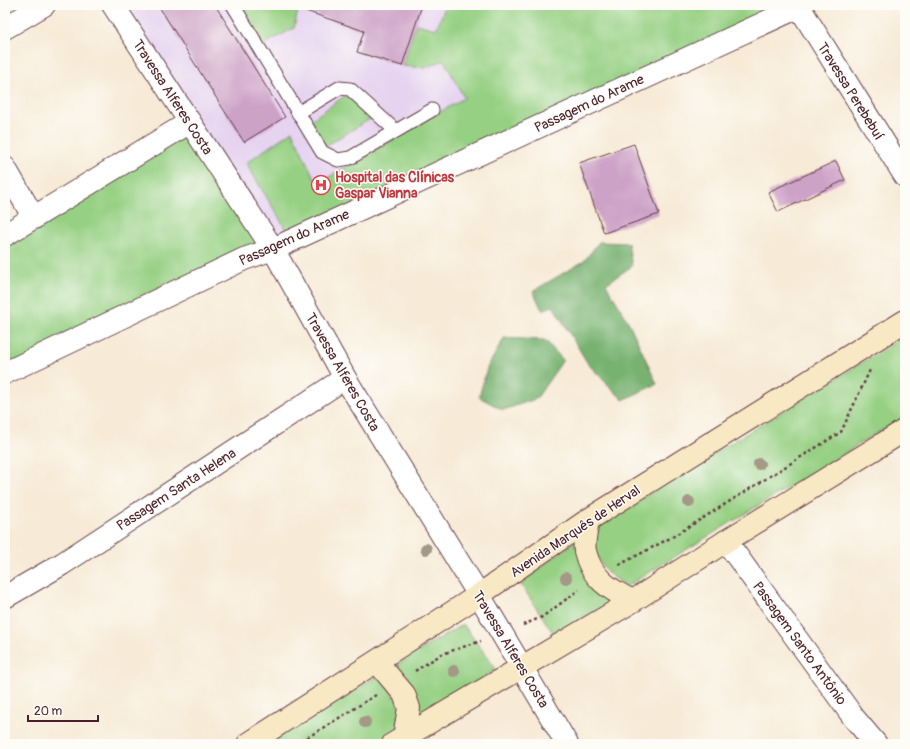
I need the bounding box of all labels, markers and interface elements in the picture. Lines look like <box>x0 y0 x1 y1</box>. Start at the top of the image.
street label: Travessa Alferes Costa <box>129 37 216 158</box>
street label: Travessa Perebebuí <box>814 39 887 143</box>
street label: Passagem do Arame <box>532 71 647 136</box>
place label: Hospital das Clínicas Gaspar Vianna <box>335 169 455 202</box>
hospital icon: Hospital das Clínicas Gaspar Vianna <box>310 174 332 196</box>
street label: Passagem do Arame <box>236 205 352 269</box>
street label: Travessa Alferes Costa <box>302 310 383 434</box>
street label: Passagem Santa Helena <box>113 444 239 534</box>
street label: Avenida Marquês de Herval <box>507 482 644 581</box>
street label: Passagem Santo Antônio <box>749 578 850 709</box>
street label: Travessa Alferes Costa <box>469 588 552 711</box>
scale bar <box>28 697 98 723</box>
text: 20 m <box>34 704 63 719</box>

